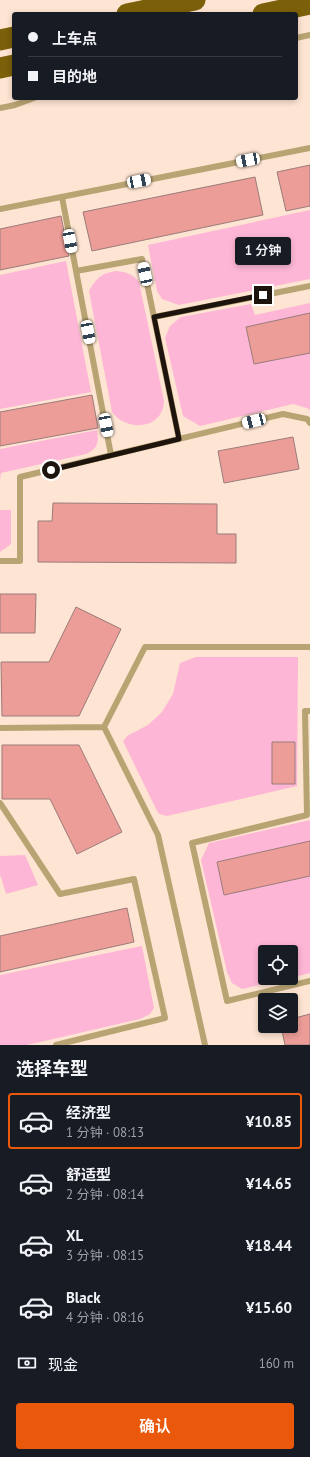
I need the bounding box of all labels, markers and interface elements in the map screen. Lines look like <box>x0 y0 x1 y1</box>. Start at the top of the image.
text: 上车点 <box>52 29 97 48</box>
text: 目的地 <box>52 67 97 86</box>
car <box>235 152 261 168</box>
car <box>126 173 152 189</box>
car <box>62 228 78 254</box>
callout: 1 分钟 <box>235 237 291 265</box>
text: 1 分钟 <box>245 242 281 259</box>
car <box>137 261 153 287</box>
route end <box>254 286 272 304</box>
car <box>80 319 96 345</box>
car <box>98 412 114 438</box>
car <box>241 412 267 430</box>
route start <box>42 461 60 479</box>
map controls <box>258 945 298 1033</box>
button: locate <box>258 945 298 985</box>
button: layers <box>258 993 298 1033</box>
text: 选择车型 <box>16 1057 88 1080</box>
icon: car <box>18 1103 54 1139</box>
text: 经济型 <box>66 1103 111 1122</box>
text: ¥10.85 <box>246 1112 292 1131</box>
text: 1 分钟 · 08:13 <box>66 1124 144 1141</box>
icon: car <box>18 1165 54 1201</box>
text: 舒适型 <box>66 1165 111 1184</box>
text: ¥14.65 <box>246 1174 292 1193</box>
text: 2 分钟 · 08:14 <box>66 1186 144 1203</box>
text: XL <box>66 1226 83 1245</box>
icon: car <box>18 1227 54 1263</box>
text: ¥18.44 <box>246 1236 292 1255</box>
text: 3 分钟 · 08:15 <box>66 1247 144 1264</box>
text: Black <box>66 1288 101 1307</box>
icon: car <box>18 1289 54 1325</box>
text: ¥15.60 <box>246 1298 292 1317</box>
text: 4 分钟 · 08:16 <box>66 1309 144 1326</box>
icon: cash <box>16 1352 38 1374</box>
text: 现金 <box>48 1355 78 1374</box>
text: 160 m <box>259 1355 294 1372</box>
button: 确认 <box>16 1403 294 1449</box>

